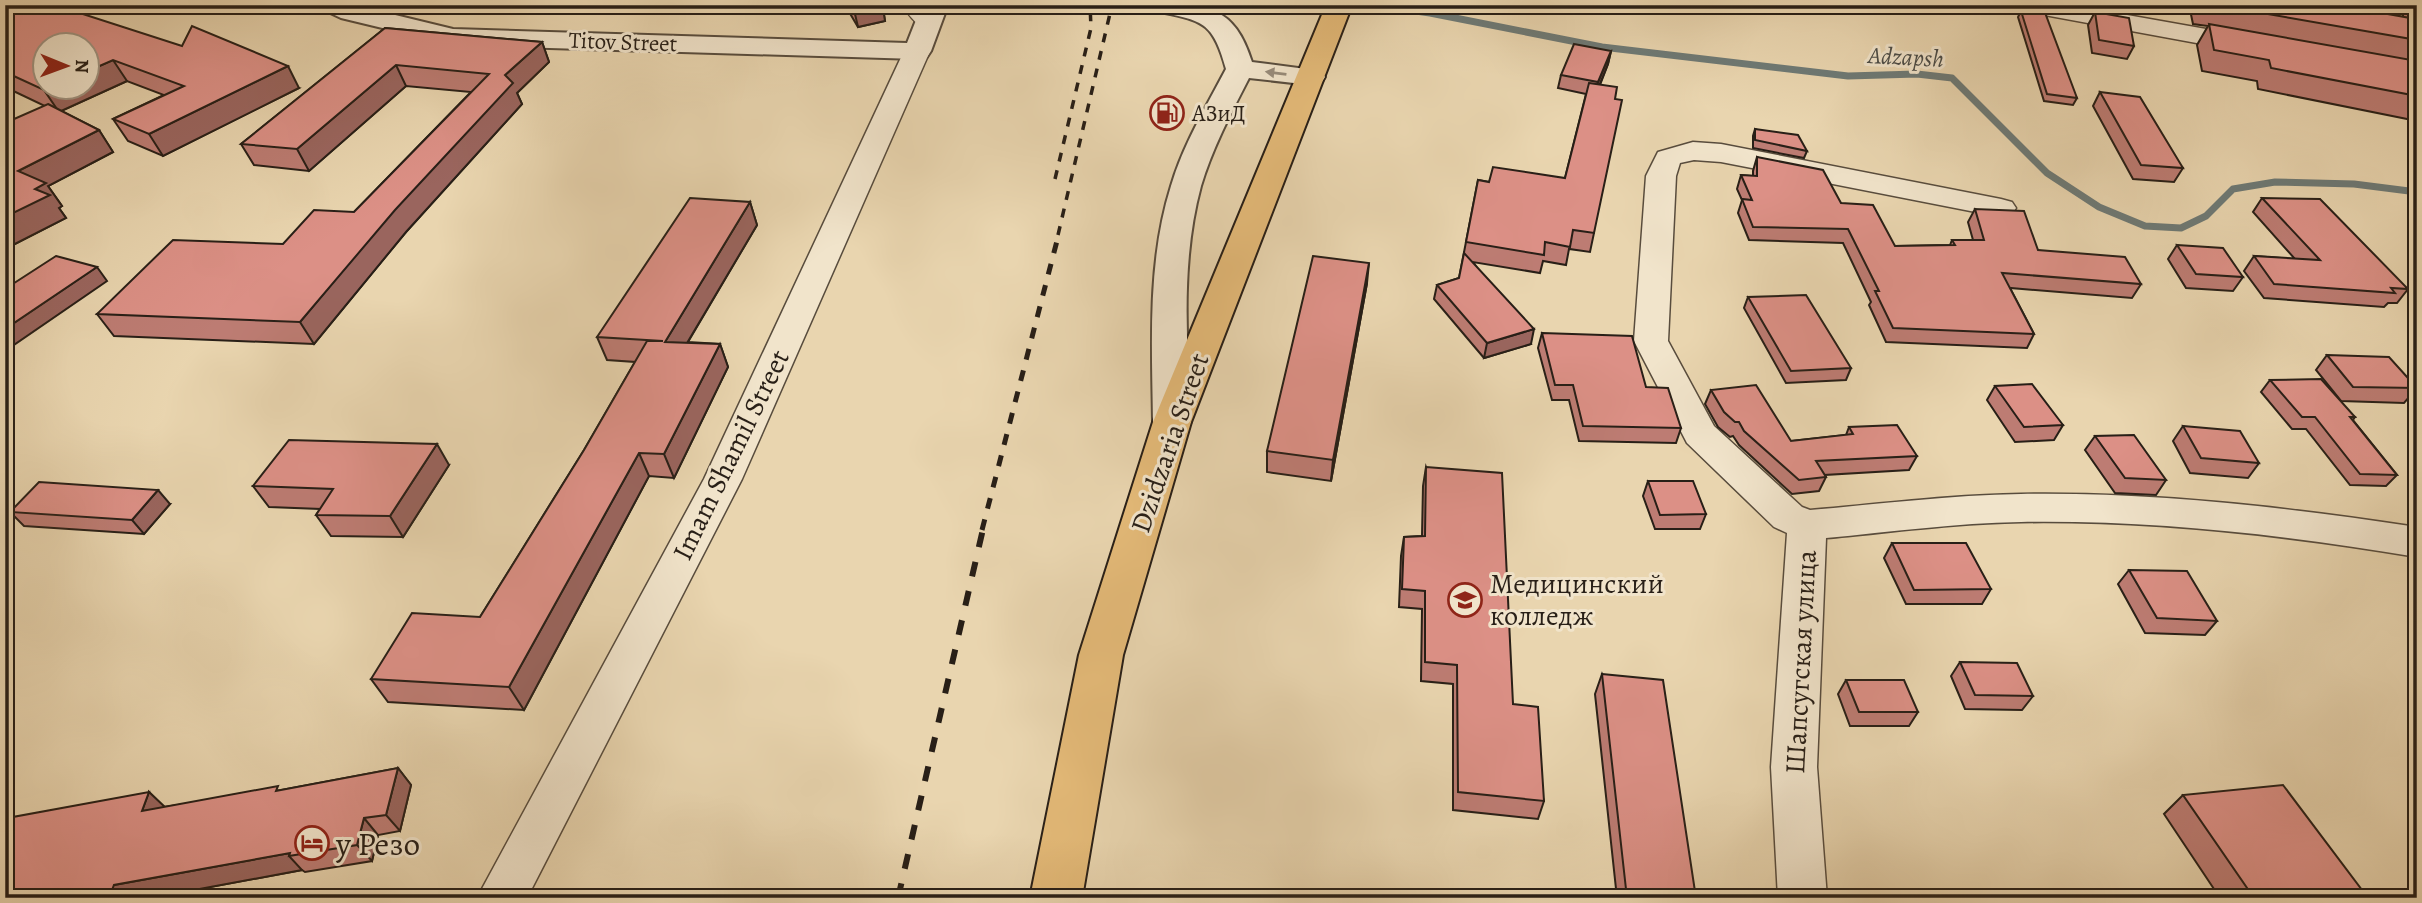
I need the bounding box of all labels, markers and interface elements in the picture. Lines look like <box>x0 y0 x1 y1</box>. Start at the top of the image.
street label: Titov Street <box>568 25 678 59</box>
north arrow <box>32 32 102 102</box>
water label: Adzapsh <box>1865 39 1945 75</box>
text: N <box>69 59 95 74</box>
one-way arrow <box>1265 67 1287 78</box>
fuel station icon: АЗиД <box>1148 94 1186 132</box>
place label: АЗиД <box>1191 98 1246 129</box>
street label: Imam Shamil Street <box>664 343 798 567</box>
street label: Dzidzaria Street <box>1122 348 1218 538</box>
street label: Шапсугская улица <box>1776 549 1826 775</box>
place label: Медицинский колледж <box>1490 565 1664 635</box>
school or university icon: Медицинский колледж <box>1446 581 1484 619</box>
place label: у Резо <box>335 821 420 866</box>
hotel icon: у Резо <box>293 824 331 862</box>

